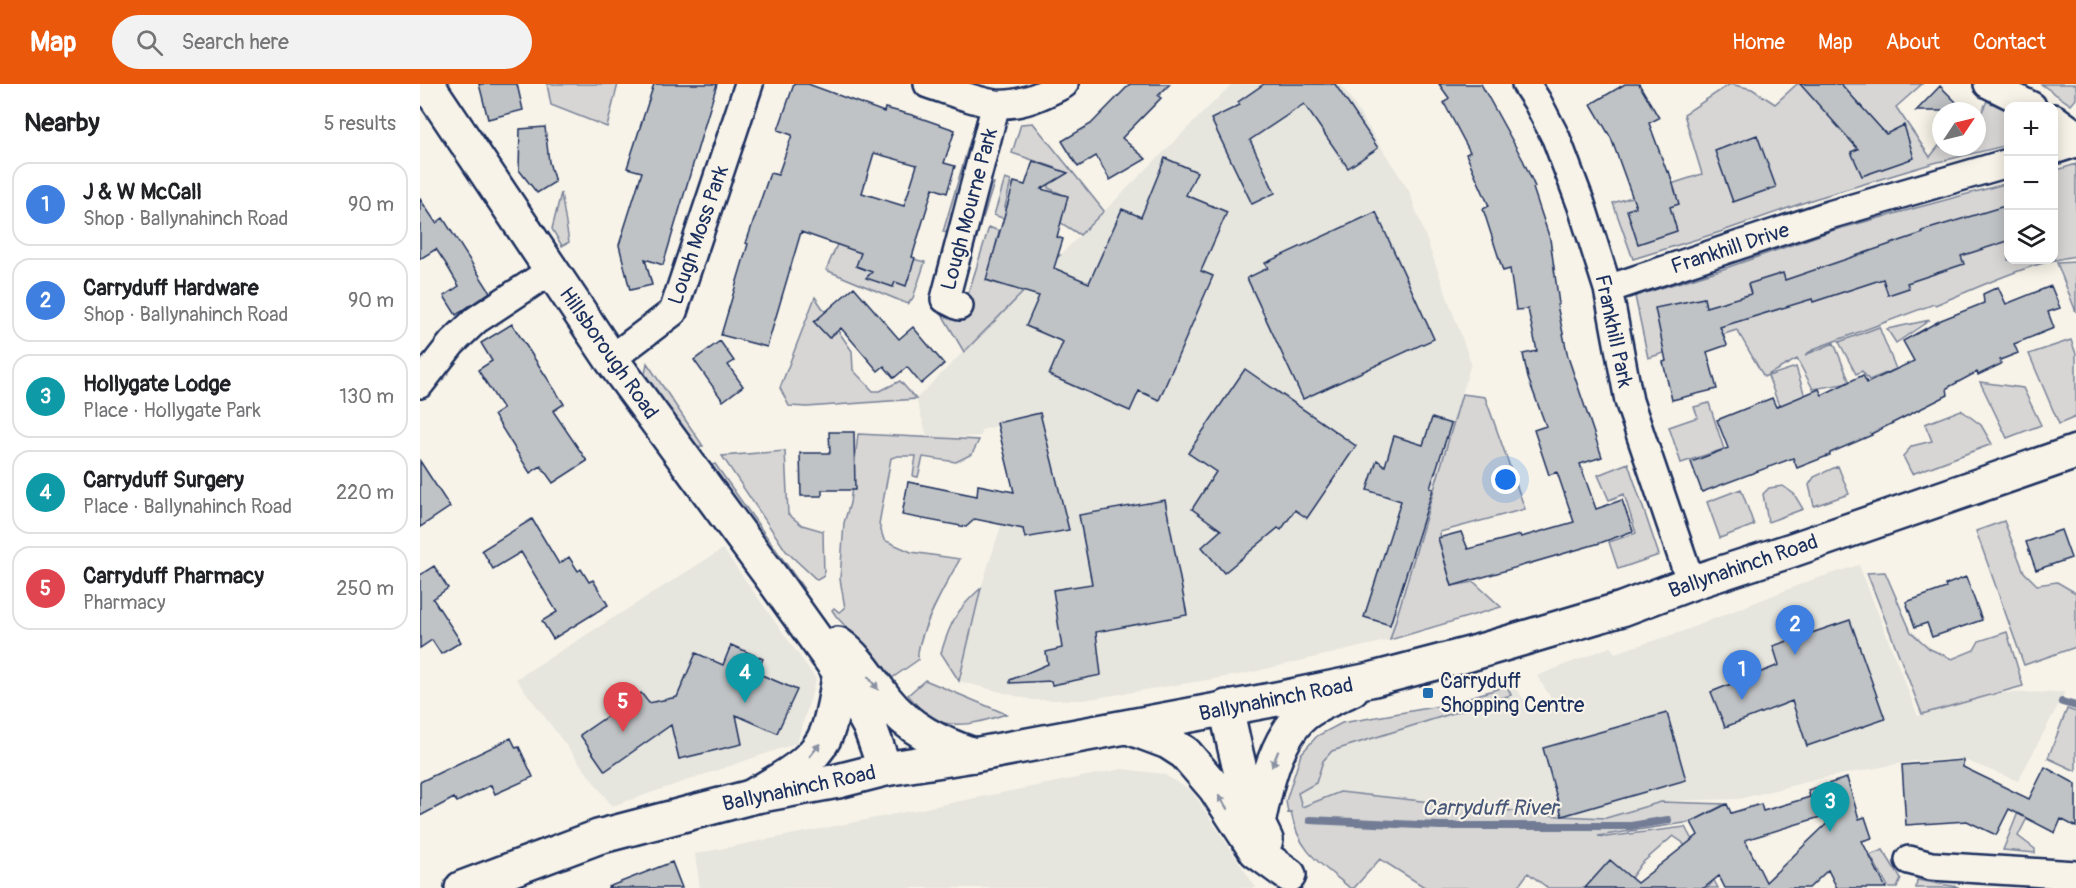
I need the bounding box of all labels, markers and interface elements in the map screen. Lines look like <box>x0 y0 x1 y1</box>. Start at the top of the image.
search box <box>112 15 532 69</box>
text: Map <box>30 25 76 60</box>
icon: search <box>133 26 166 59</box>
text: Search here <box>181 28 289 56</box>
text: Home <box>1732 29 1785 56</box>
text: Map <box>1818 29 1853 56</box>
text: About <box>1886 29 1940 56</box>
text: Contact <box>1973 29 2046 56</box>
north arrow <box>1932 102 1986 156</box>
map controls <box>2004 102 2058 264</box>
button: + <box>2004 102 2058 156</box>
text: Nearby <box>24 107 100 139</box>
text: 5 results <box>324 111 396 136</box>
street label: Lough Mourne Park <box>935 125 1004 293</box>
button: − <box>2004 156 2058 210</box>
street label: Lough Moss Park <box>662 162 735 308</box>
text: J & W McCall <box>83 178 202 206</box>
text: 1 <box>42 192 49 217</box>
text: 90 m <box>348 192 394 217</box>
text: Shop · Ballynahinch Road <box>83 206 288 231</box>
button: layers <box>2004 210 2058 264</box>
street label: Frankhill Drive <box>1667 216 1793 280</box>
street label: Frankhill Park <box>1588 272 1639 390</box>
text: Carryduff Hardware <box>83 274 259 302</box>
street label: Hillsborough Road <box>553 282 664 425</box>
text: 2 <box>40 288 51 313</box>
text: 90 m <box>348 288 394 313</box>
text: Shop · Ballynahinch Road <box>83 302 288 327</box>
text: Hollygate Lodge <box>83 370 231 398</box>
text: 3 <box>40 384 51 409</box>
text: 130 m <box>339 384 394 409</box>
text: Place · Hollygate Park <box>83 398 261 423</box>
your location <box>1491 465 1520 494</box>
text: Carryduff Surgery <box>83 466 244 494</box>
text: 4 <box>40 480 51 505</box>
text: 220 m <box>336 480 394 505</box>
text: Place · Ballynahinch Road <box>83 494 292 519</box>
street label: Ballynahinch Road <box>1665 528 1821 605</box>
text: Carryduff Pharmacy <box>83 562 264 590</box>
text: 5 <box>40 576 51 601</box>
text: 250 m <box>336 576 394 601</box>
text: Pharmacy <box>83 590 166 615</box>
pin: 2 <box>1776 606 1814 655</box>
pin: 1 <box>1722 650 1762 700</box>
pin: 4 <box>726 654 764 703</box>
place label: Carryduff Shopping Centre <box>1440 668 1585 719</box>
street label: Ballynahinch Road <box>1197 671 1355 728</box>
one-way arrow <box>867 676 879 691</box>
pin: 5 <box>604 682 642 732</box>
marker: Carryduff Shopping Centre <box>1421 686 1435 700</box>
one-way arrow <box>808 743 820 758</box>
one-way arrow <box>1270 751 1280 769</box>
street label: Ballynahinch Road <box>720 759 878 818</box>
pin: 3 <box>1810 782 1850 832</box>
one-way arrow <box>1217 794 1229 810</box>
water label: Carryduff River <box>1422 794 1561 822</box>

